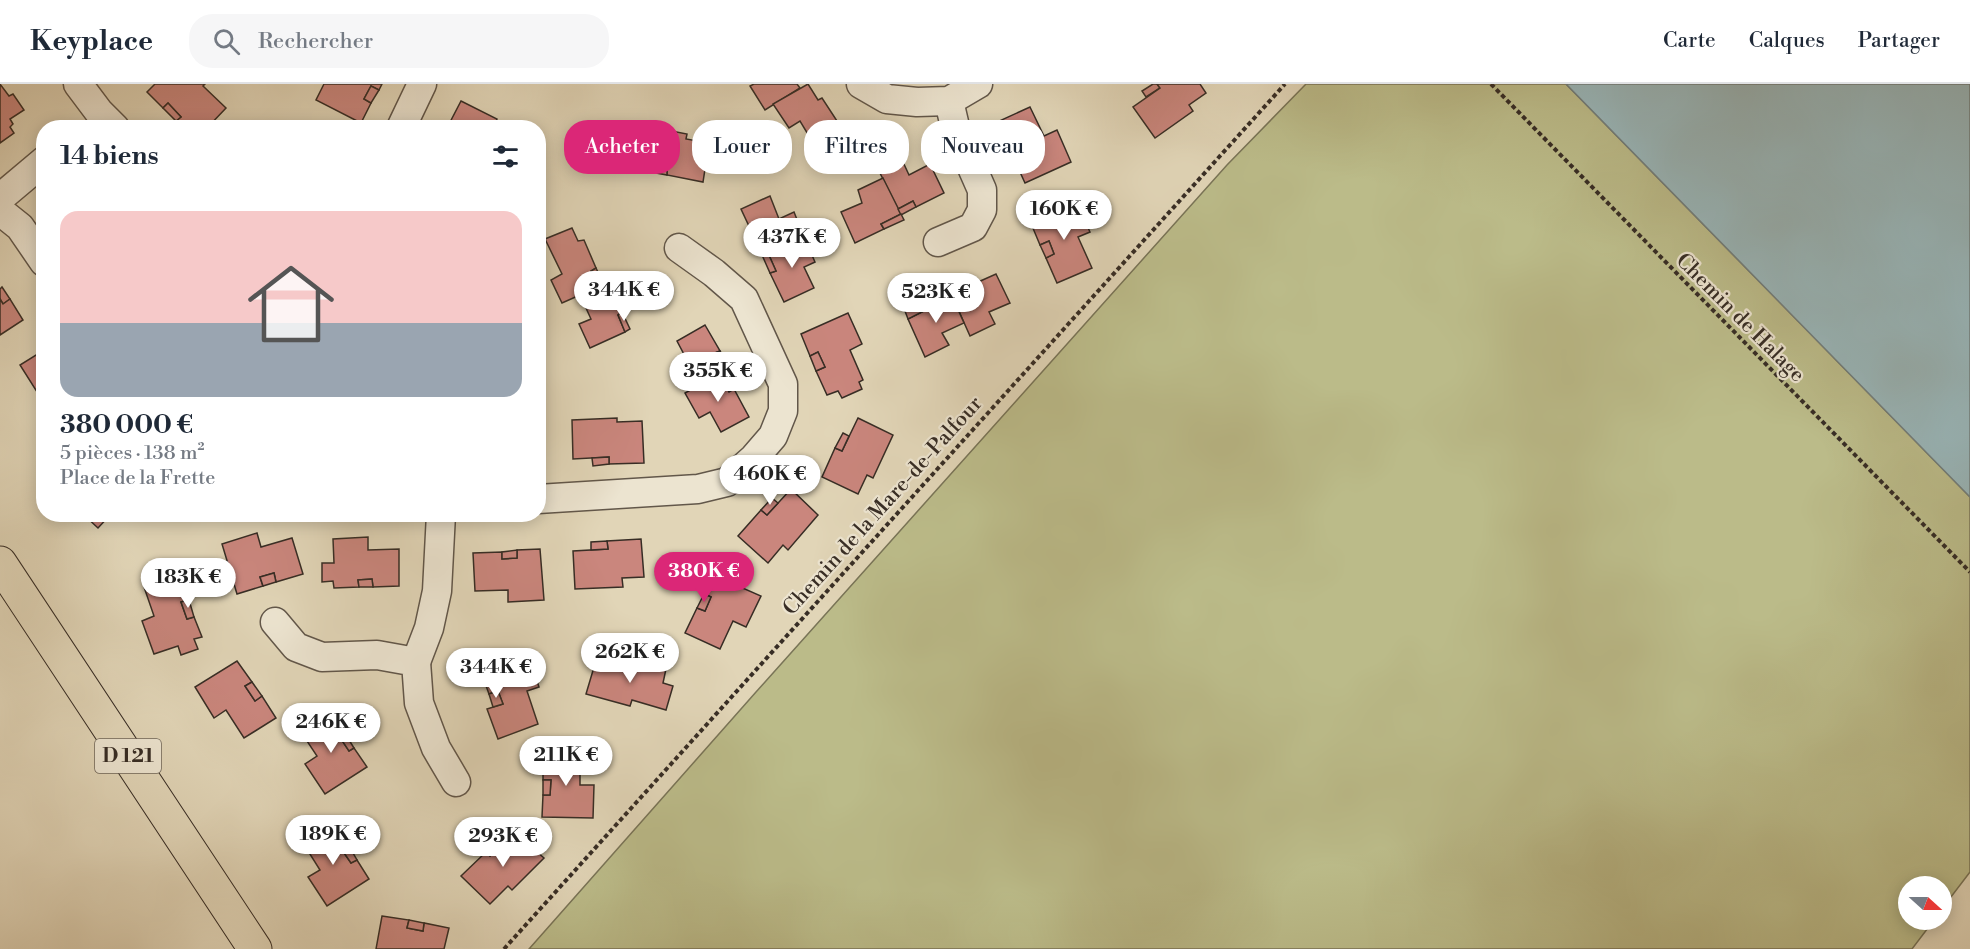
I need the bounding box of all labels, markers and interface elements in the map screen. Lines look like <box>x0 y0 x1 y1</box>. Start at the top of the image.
search box <box>189 14 609 68</box>
text: Keyplace <box>30 24 153 59</box>
icon: search <box>210 25 243 58</box>
text: Rechercher <box>258 28 373 55</box>
text: Carte <box>1663 28 1716 54</box>
text: Calques <box>1749 28 1825 54</box>
text: Partager <box>1858 28 1940 54</box>
chip: Acheter <box>564 120 680 174</box>
chip: Louer <box>692 120 792 174</box>
chip: Filtres <box>804 120 909 174</box>
chip: Nouveau <box>921 120 1045 174</box>
text: 14 biens <box>60 140 159 172</box>
icon: filters <box>489 140 522 173</box>
pin: 160K € <box>1015 190 1113 241</box>
text: 160K € <box>1030 197 1098 222</box>
pin: 437K € <box>743 218 841 269</box>
text: 437K € <box>757 225 827 250</box>
street label: Chemin de Halage <box>1670 248 1810 388</box>
icon: home <box>237 250 345 358</box>
pin: 344K € <box>575 271 673 322</box>
pin: 523K € <box>887 273 985 324</box>
text: 344K € <box>588 278 660 303</box>
text: 523K € <box>901 280 971 305</box>
pin: 355K € <box>669 352 767 403</box>
text: 355K € <box>683 359 753 384</box>
street label: Chemin de la Mare-de-Palfour <box>778 391 988 621</box>
text: 380 000 € <box>60 409 193 441</box>
text: 5 pièces · 138 m² <box>60 441 204 466</box>
pin: 460K € <box>721 455 819 506</box>
text: 460K € <box>734 462 806 487</box>
text: Place de la Frette <box>60 466 215 491</box>
pin: 380K € <box>655 552 753 603</box>
pin: 183K € <box>139 558 237 609</box>
text: 380K € <box>668 559 740 584</box>
text: 183K € <box>155 565 221 590</box>
pin: 262K € <box>581 633 679 684</box>
text: 262K € <box>595 640 665 665</box>
pin: 344K € <box>447 648 545 699</box>
text: 344K € <box>460 655 532 680</box>
pin: 246K € <box>282 703 380 754</box>
text: 246K € <box>295 710 367 735</box>
pin: 211K € <box>517 736 615 787</box>
road number: D 121 <box>95 739 161 773</box>
text: 211K € <box>533 743 599 768</box>
pin: 189K € <box>284 815 382 866</box>
pin: 293K € <box>454 817 552 868</box>
text: 189K € <box>299 822 367 847</box>
text: 293K € <box>468 824 538 849</box>
north arrow <box>1898 876 1952 930</box>
map controls <box>1898 876 1952 930</box>

